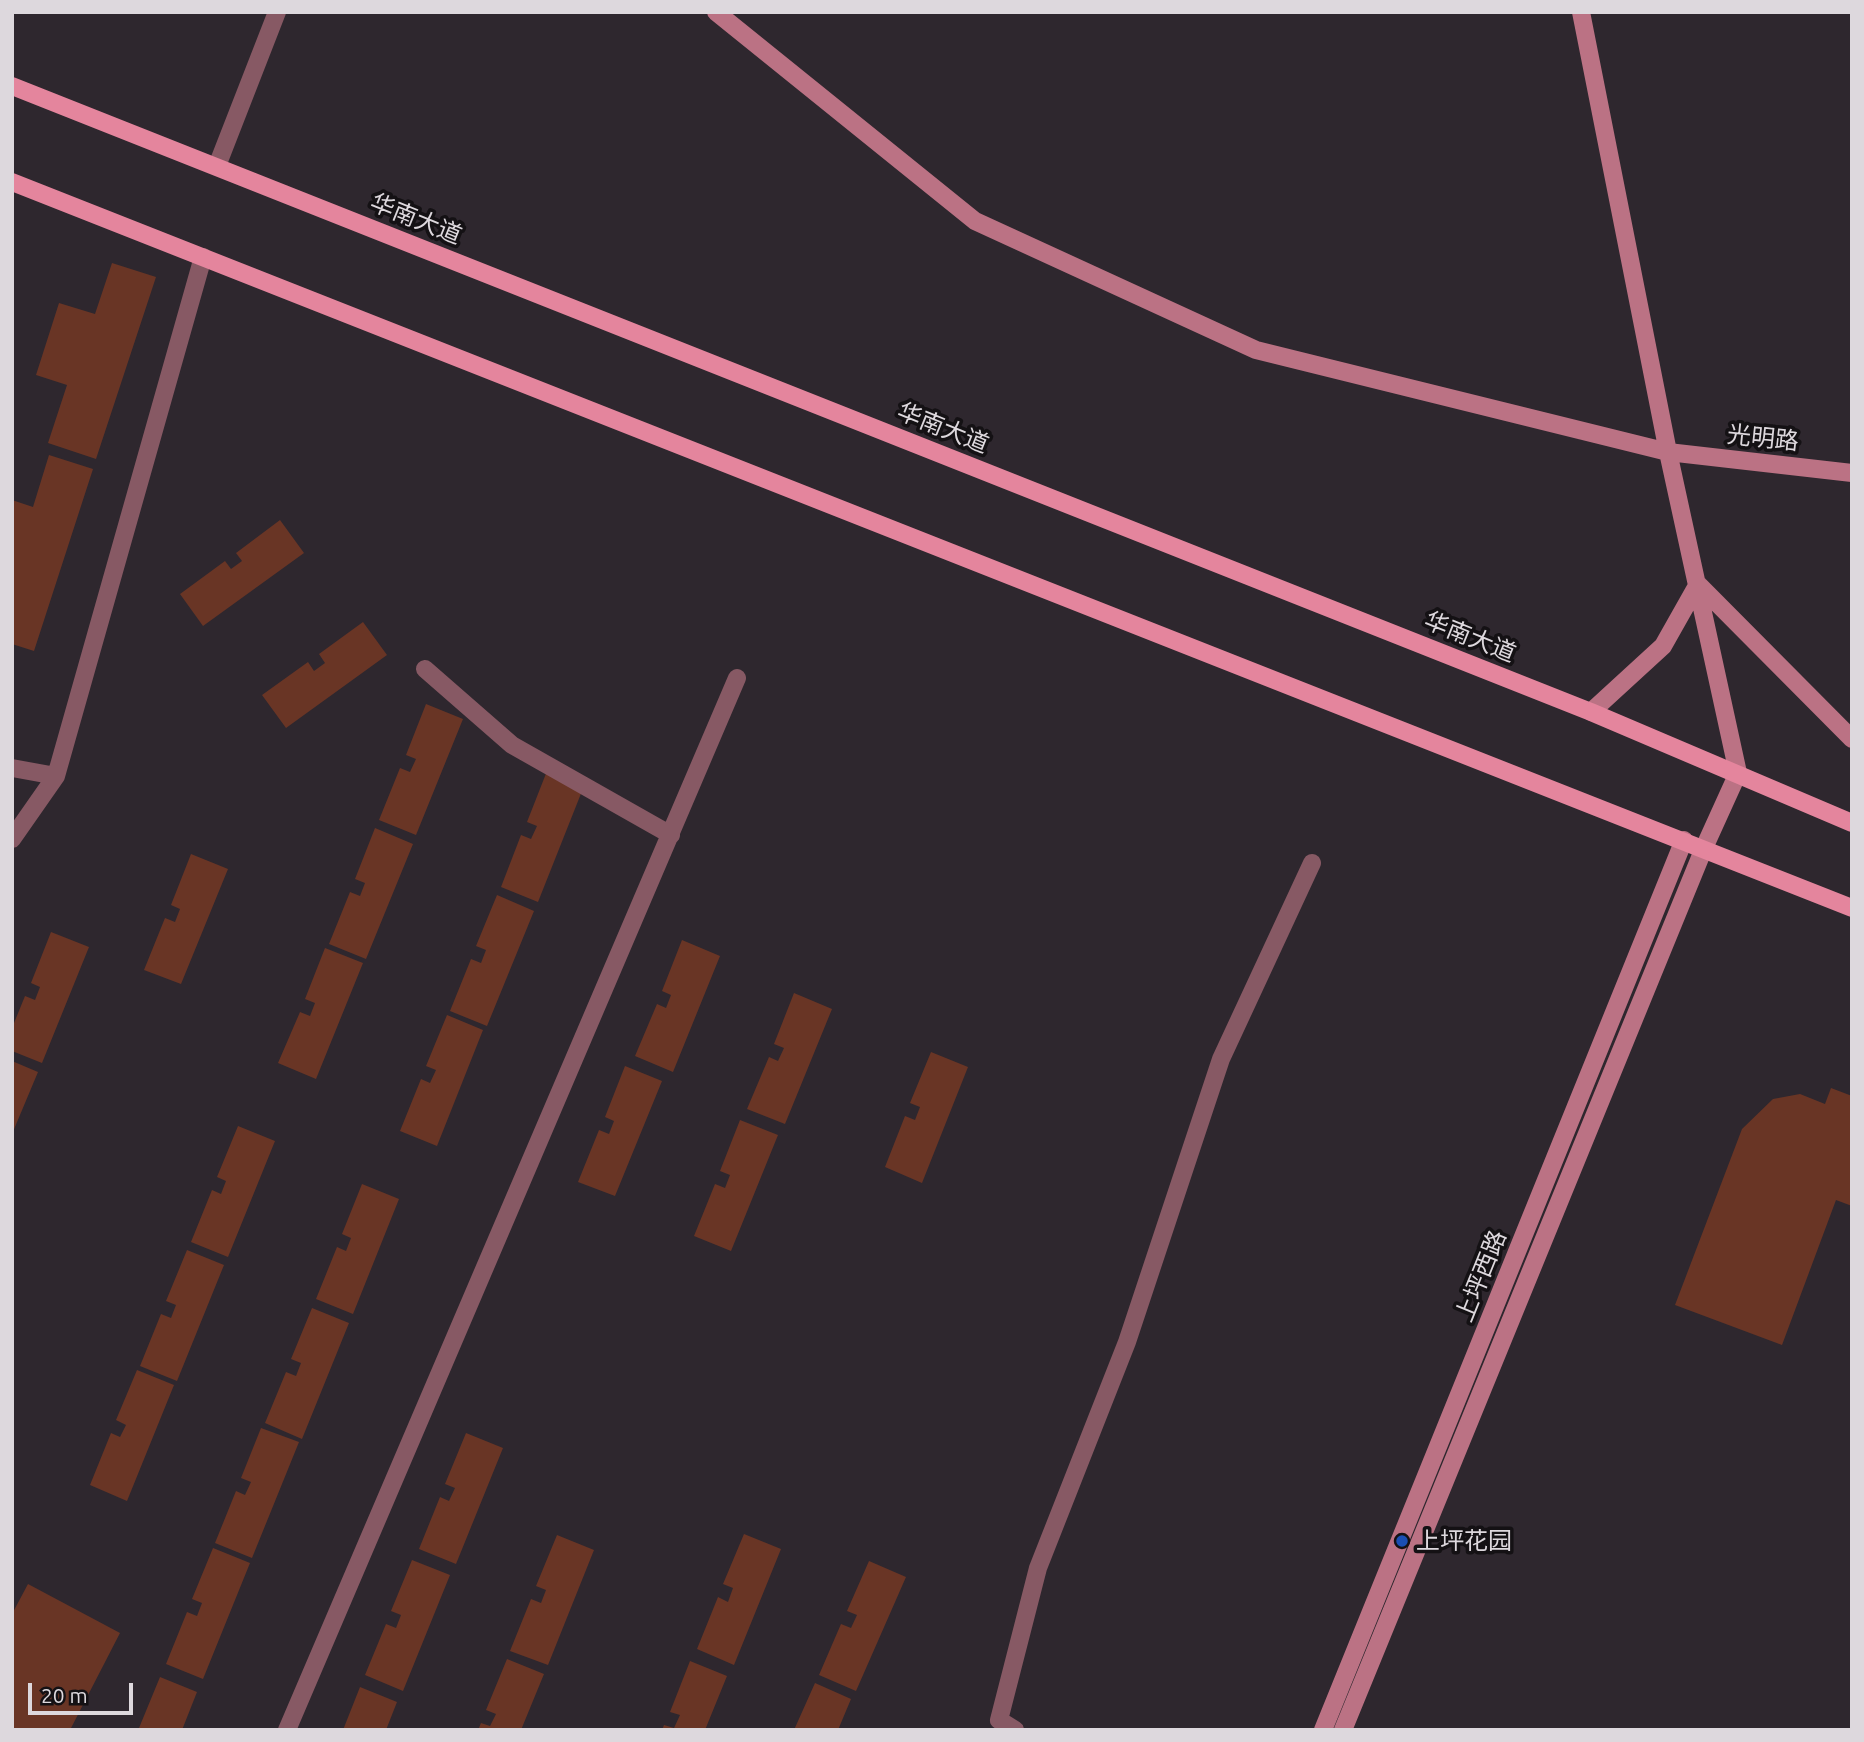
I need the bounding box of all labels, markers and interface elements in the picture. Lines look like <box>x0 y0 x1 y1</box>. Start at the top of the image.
street label: 华南大道 <box>366 188 466 250</box>
street label: 华南大道 <box>893 397 993 459</box>
street label: 光明路 <box>1726 420 1800 456</box>
street label: 华南大道 <box>1420 606 1520 668</box>
street label: 上坪西路 <box>1450 1226 1512 1326</box>
place label: 上坪花园 <box>1416 1527 1512 1555</box>
marker: 上坪花园 <box>1394 1533 1410 1549</box>
scale bar <box>32 1668 136 1712</box>
text: 20 m <box>41 1683 88 1707</box>

